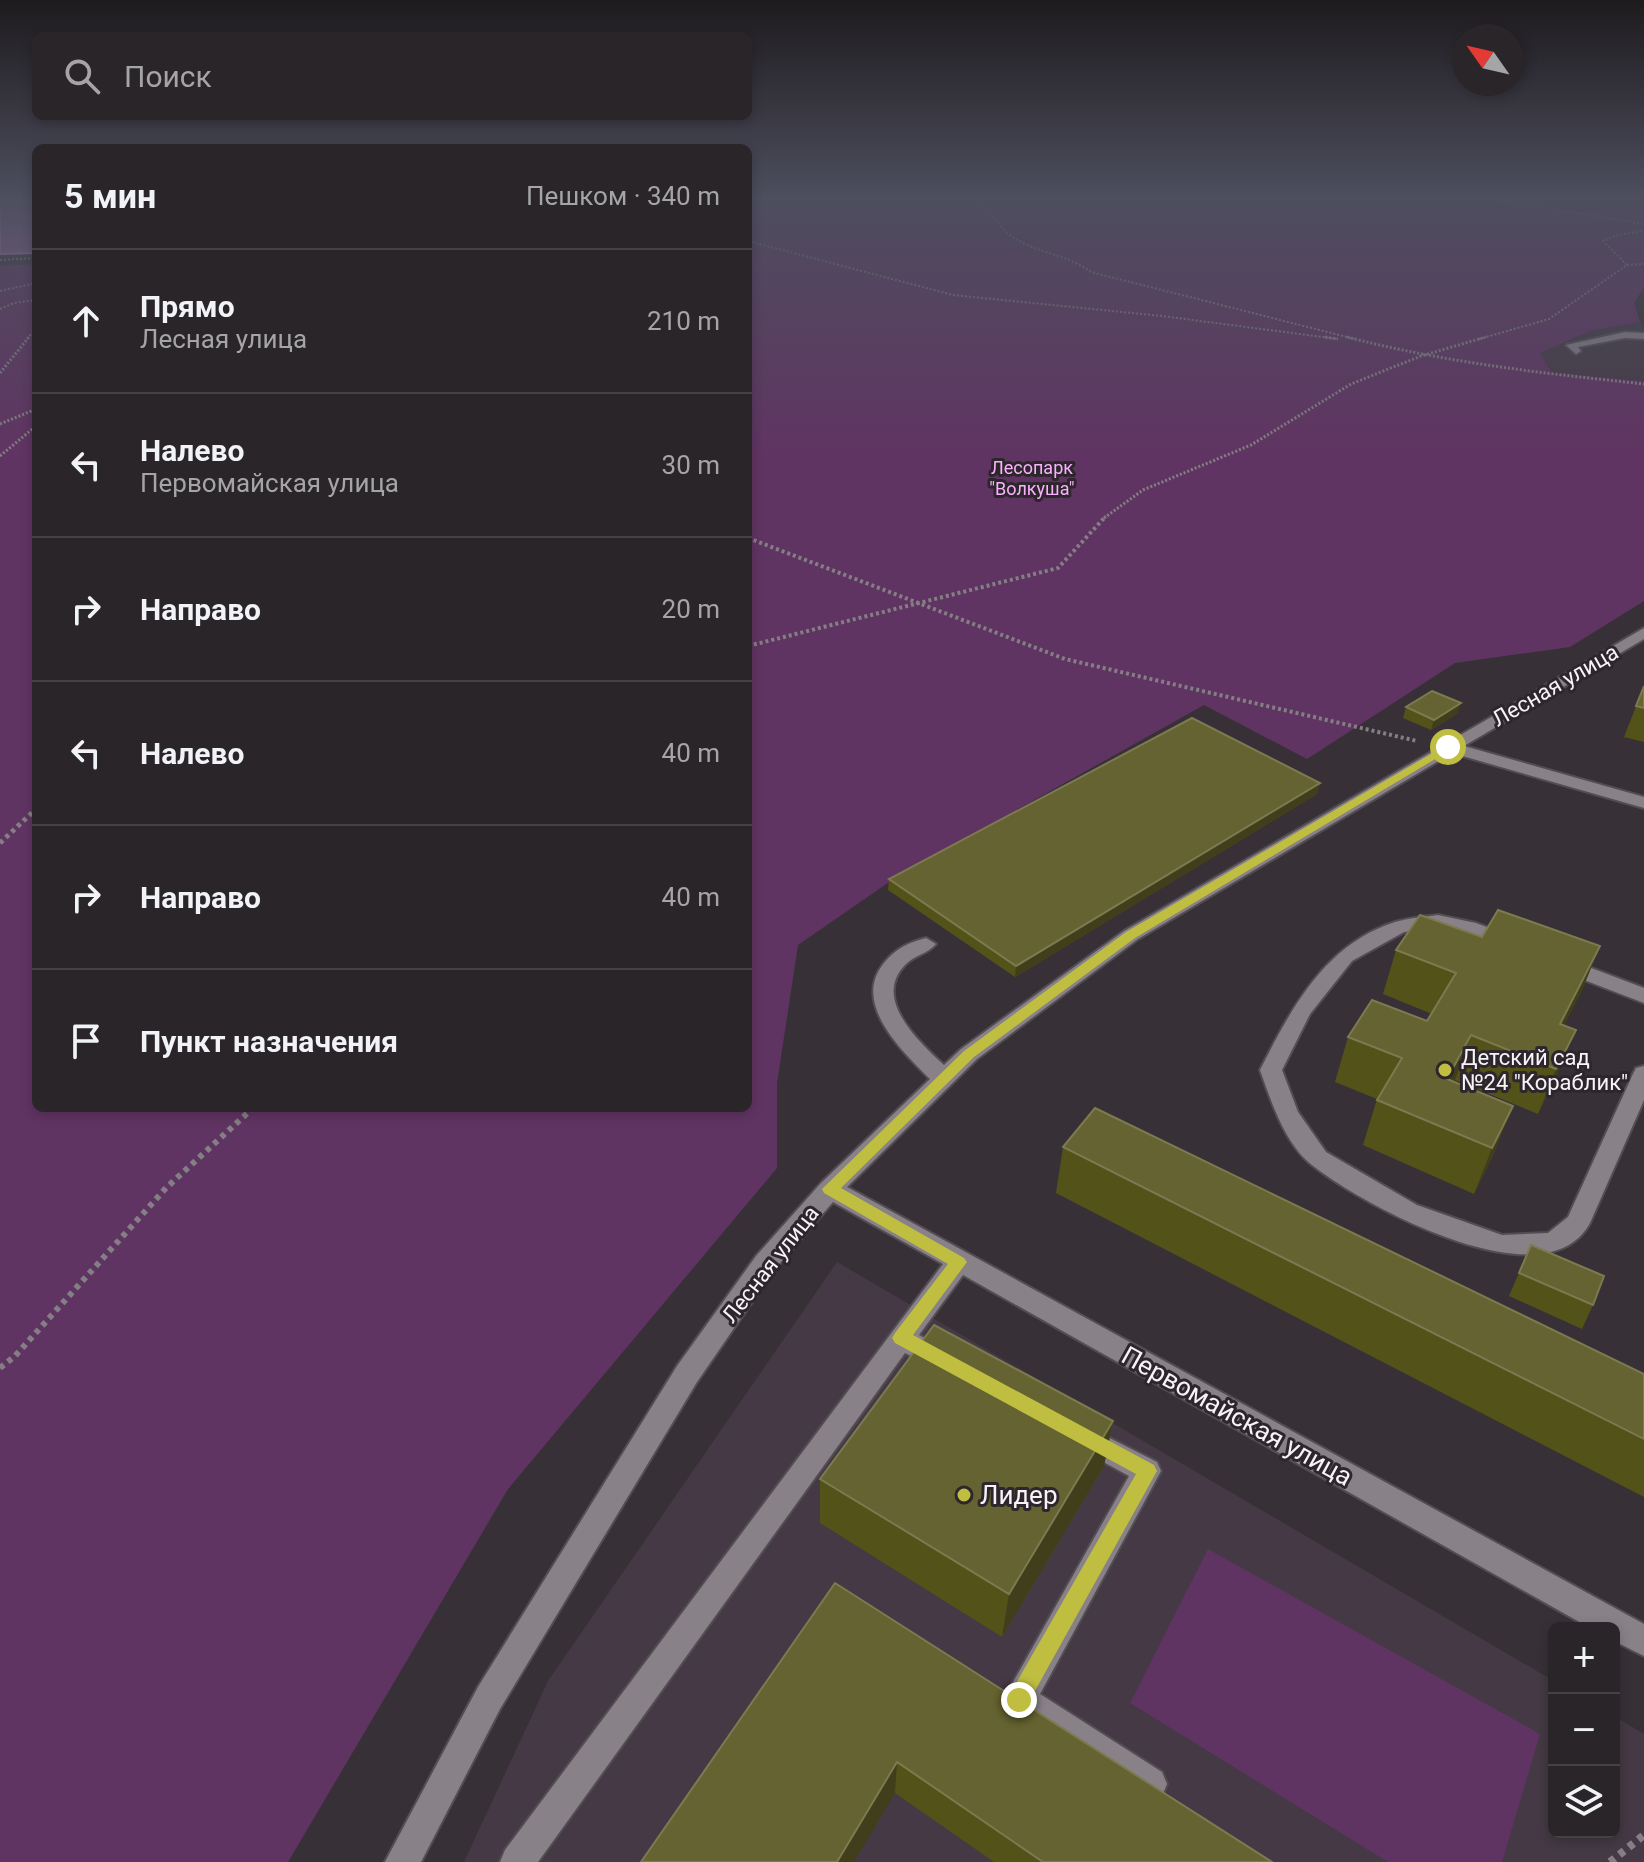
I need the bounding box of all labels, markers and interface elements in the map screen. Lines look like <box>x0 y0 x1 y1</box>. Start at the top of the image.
north arrow <box>1452 24 1524 96</box>
search box <box>32 32 752 120</box>
icon: search <box>60 54 104 98</box>
text: Поиск <box>124 59 212 94</box>
text: 5 мин <box>64 176 156 216</box>
text: Пешком · 340 m <box>526 181 720 211</box>
text: Прямо <box>140 289 235 324</box>
icon: ahead <box>64 299 108 343</box>
text: 210 m <box>647 306 720 336</box>
text: Лесная улица <box>140 324 307 354</box>
text: Налево <box>140 433 244 468</box>
icon: left <box>64 443 108 487</box>
text: 30 m <box>662 450 720 480</box>
park label: Лесопарк "Волкуша" <box>989 457 1075 499</box>
text: Первомайская улица <box>140 468 399 498</box>
icon: right <box>64 587 108 631</box>
text: Направо <box>140 592 261 627</box>
text: 20 m <box>662 594 720 624</box>
street label: Лесная улица <box>1488 639 1623 732</box>
route start <box>1430 729 1466 765</box>
icon: left <box>64 731 108 775</box>
text: Налево <box>140 736 244 771</box>
text: 40 m <box>662 738 720 768</box>
icon: right <box>64 875 108 919</box>
text: Направо <box>140 880 261 915</box>
text: 40 m <box>662 882 720 912</box>
icon: arrive <box>64 1019 108 1063</box>
text: Пункт назначения <box>140 1024 398 1059</box>
place label: Детский сад №24 "Кораблик" <box>1461 1045 1628 1095</box>
marker: Детский сад №24 "Кораблик" <box>1436 1061 1454 1079</box>
street label: Лесная улица <box>717 1201 824 1328</box>
street label: Первомайская улица <box>1116 1340 1358 1492</box>
place label: Лидер <box>980 1480 1058 1510</box>
marker: Лидер <box>955 1486 973 1504</box>
map controls <box>1548 1622 1620 1838</box>
button: + <box>1548 1622 1620 1694</box>
route end <box>1001 1682 1037 1718</box>
button: − <box>1548 1694 1620 1766</box>
button: layers <box>1548 1766 1620 1838</box>

